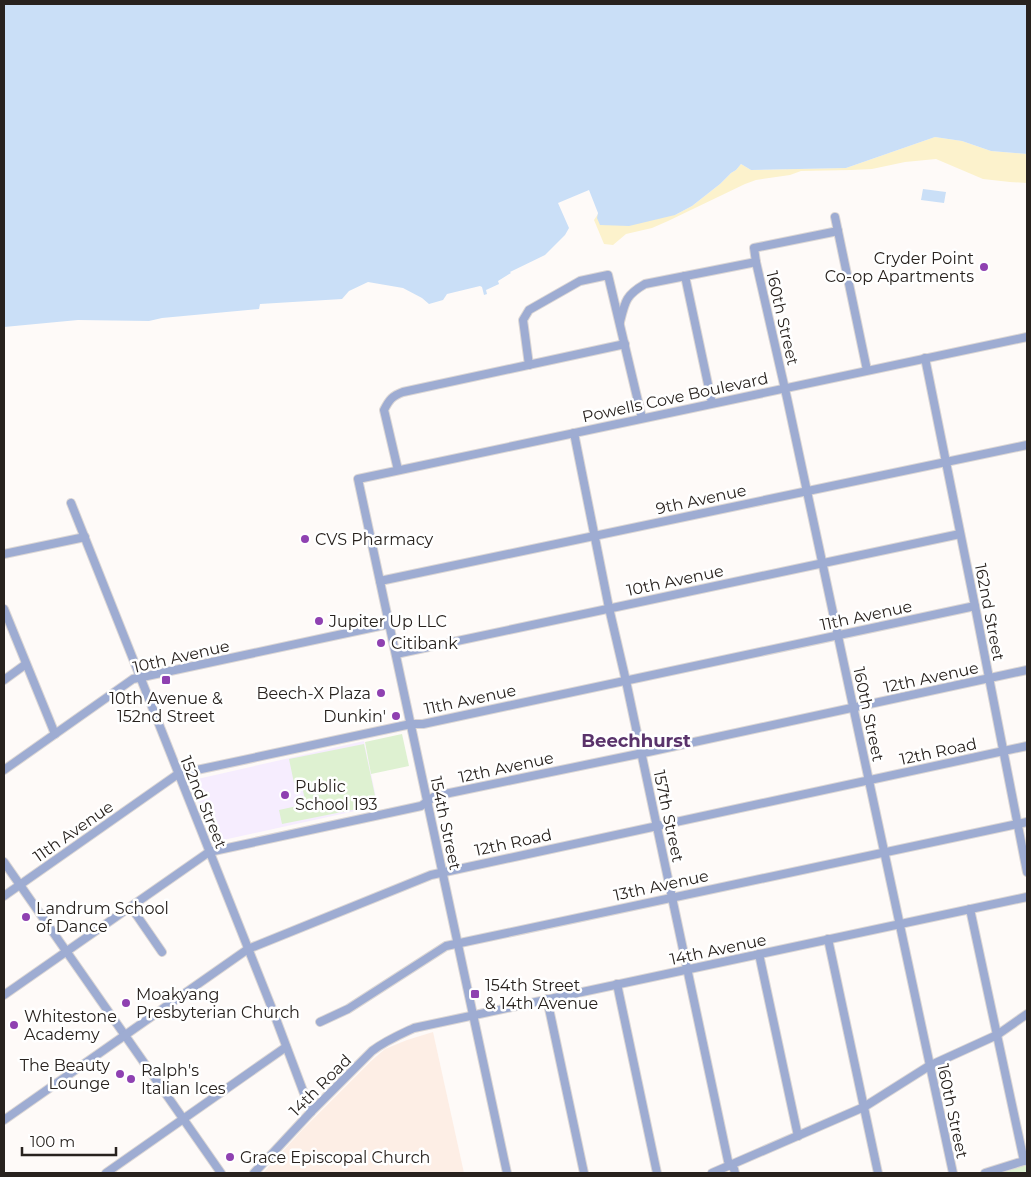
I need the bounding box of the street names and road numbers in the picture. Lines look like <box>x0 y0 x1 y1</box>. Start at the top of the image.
street label: 160th Street <box>762 269 803 368</box>
street label: Powells Cove Boulevard <box>580 368 770 427</box>
street label: 9th Avenue <box>654 481 748 518</box>
street label: 10th Avenue <box>625 561 725 600</box>
street label: 162nd Street <box>971 562 1008 663</box>
street label: 11th Avenue <box>818 596 914 634</box>
street label: 10th Avenue <box>131 636 231 677</box>
street label: 12th Avenue <box>882 658 980 697</box>
street label: 160th Street <box>849 665 888 764</box>
street label: 11th Avenue <box>422 680 518 718</box>
street label: 12th Road <box>898 734 978 769</box>
street label: 12th Avenue <box>457 748 555 787</box>
street label: 152nd Street <box>176 753 231 852</box>
street label: 157th Street <box>649 768 688 864</box>
street label: 154th Street <box>426 775 465 872</box>
street label: 11th Avenue <box>30 797 117 866</box>
street label: 12th Road <box>473 825 553 860</box>
street label: 13th Avenue <box>612 866 710 905</box>
street label: 14th Avenue <box>668 930 768 969</box>
street label: 14th Road <box>285 1050 355 1120</box>
street label: 160th Street <box>933 1062 972 1161</box>

